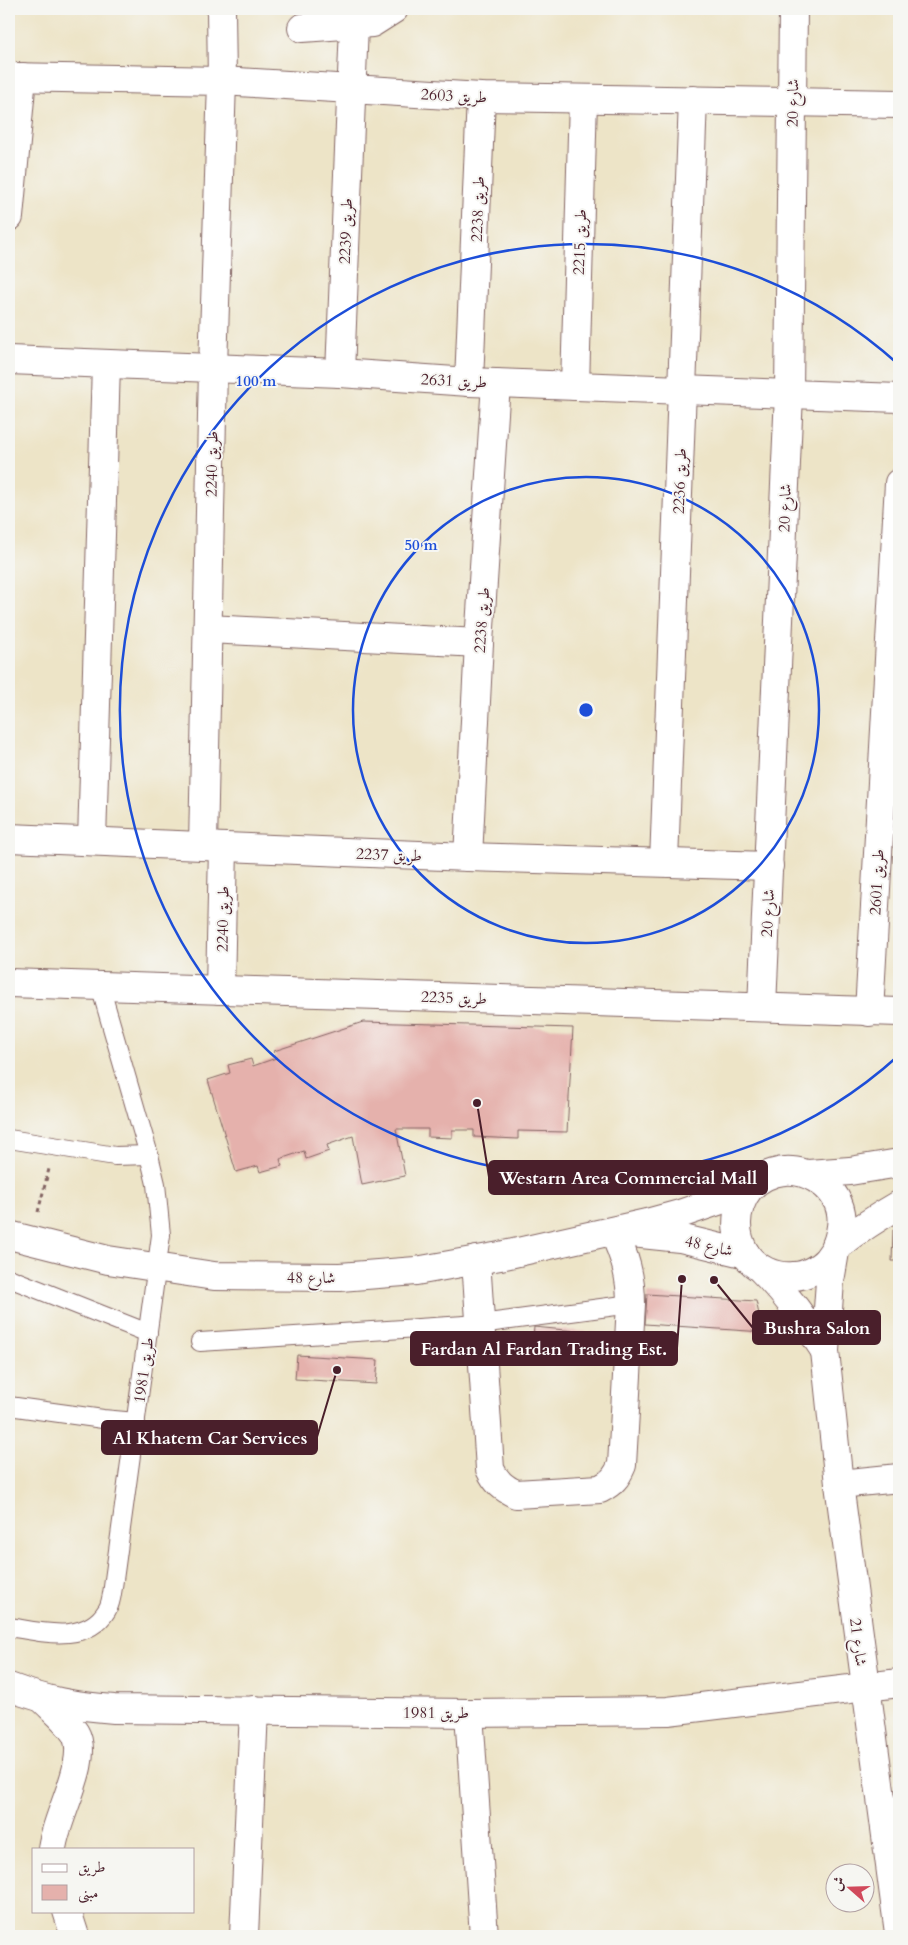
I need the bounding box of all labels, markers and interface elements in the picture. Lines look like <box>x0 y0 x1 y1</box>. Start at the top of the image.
street label: شارع 20 <box>782 79 806 127</box>
street label: طريق 2603 <box>420 83 488 109</box>
street label: طريق 2238 <box>466 175 490 243</box>
street label: طريق 2239 <box>334 197 358 265</box>
street label: طريق 2215 <box>568 208 592 276</box>
street label: طريق 2631 <box>420 368 488 394</box>
text: 100 m <box>236 371 277 391</box>
street label: طريق 2240 <box>200 431 224 497</box>
street label: طريق 2236 <box>668 447 692 515</box>
street label: شارع 20 <box>773 483 799 533</box>
text: 50 m <box>404 535 438 555</box>
street label: طريق 2238 <box>469 586 495 654</box>
centre of rings <box>577 701 595 719</box>
street label: طريق 2237 <box>355 843 423 867</box>
street label: طريق 2601 <box>864 848 890 916</box>
street label: طريق 2240 <box>211 886 235 952</box>
street label: شارع 20 <box>756 888 782 938</box>
street label: طريق 2235 <box>420 986 488 1010</box>
callout: Westarn Area Commercial Mall <box>489 1161 767 1194</box>
text: Westarn Area Commercial Mall <box>498 1166 757 1191</box>
street label: شارع 48 <box>682 1230 735 1264</box>
street label: شارع 48 <box>287 1267 335 1291</box>
callout: Bushra Salon <box>753 1311 880 1344</box>
text: Bushra Salon <box>764 1316 871 1341</box>
callout: Fardan Al Fardan Trading Est. <box>411 1332 677 1365</box>
street label: طريق 1981 <box>128 1336 159 1405</box>
text: Fardan Al Fardan Trading Est. <box>421 1337 667 1362</box>
callout: Al Khatem Car Services <box>102 1421 317 1454</box>
text: Al Khatem Car Services <box>113 1426 307 1451</box>
street label: شارع 21 <box>842 1617 872 1668</box>
street label: طريق 1981 <box>403 1702 469 1724</box>
legend <box>32 1848 195 1912</box>
text: طريق <box>78 1857 105 1877</box>
north arrow <box>826 1862 876 1912</box>
text: ش <box>827 1874 850 1894</box>
text: مبنى <box>78 1883 98 1904</box>

